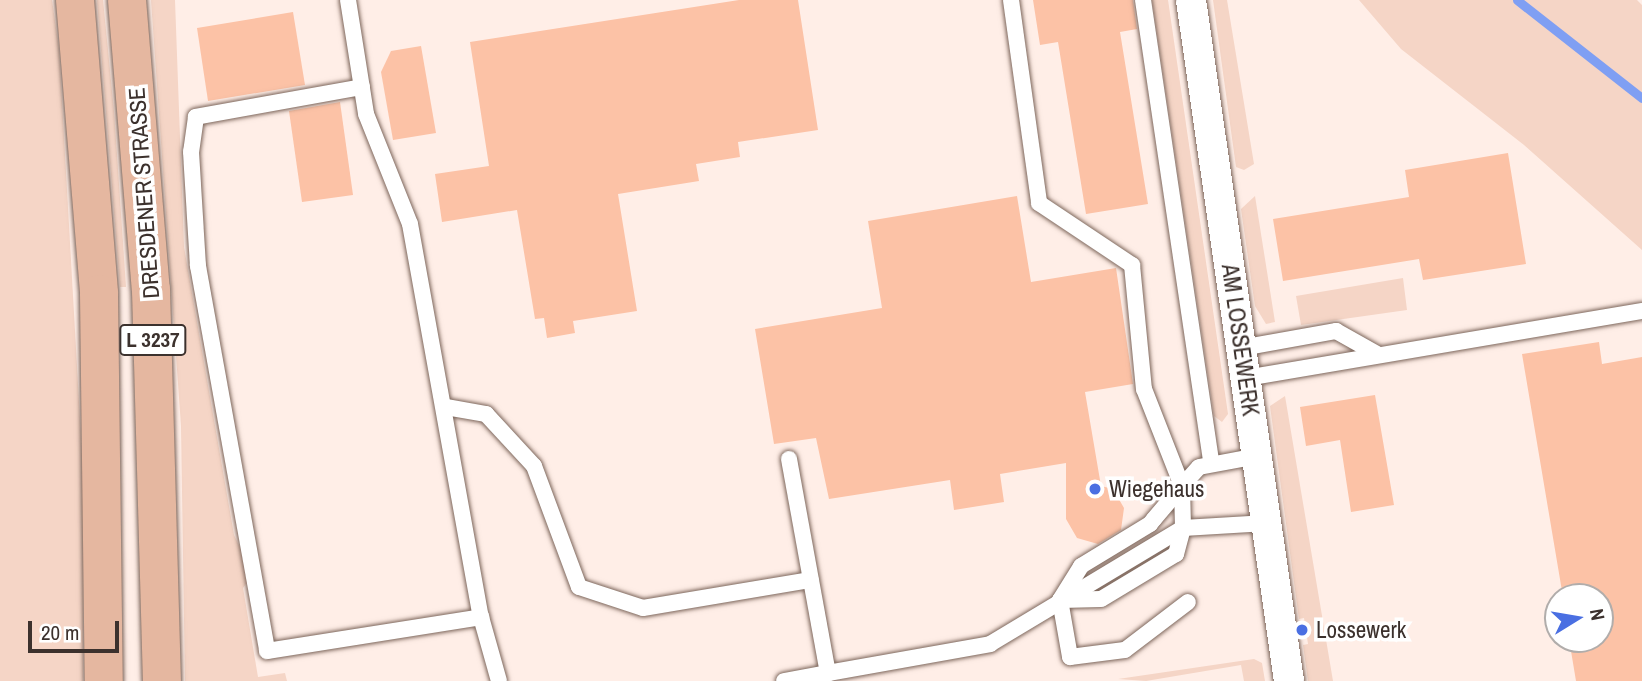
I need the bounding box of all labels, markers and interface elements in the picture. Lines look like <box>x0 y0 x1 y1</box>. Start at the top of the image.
street label: DRESDENER STRASSE <box>123 86 165 300</box>
street label: AM LOSSEWERK <box>1216 262 1264 418</box>
road number: L 3237 <box>118 322 188 358</box>
place label: Wiegehaus <box>1109 475 1204 503</box>
marker: Wiegehaus <box>1087 481 1103 497</box>
north arrow <box>1544 583 1614 653</box>
text: N <box>1584 606 1611 622</box>
scale bar <box>32 608 122 652</box>
place label: Lossewerk <box>1316 616 1406 644</box>
text: 20 m <box>41 618 79 647</box>
marker: Lossewerk <box>1294 622 1310 638</box>

